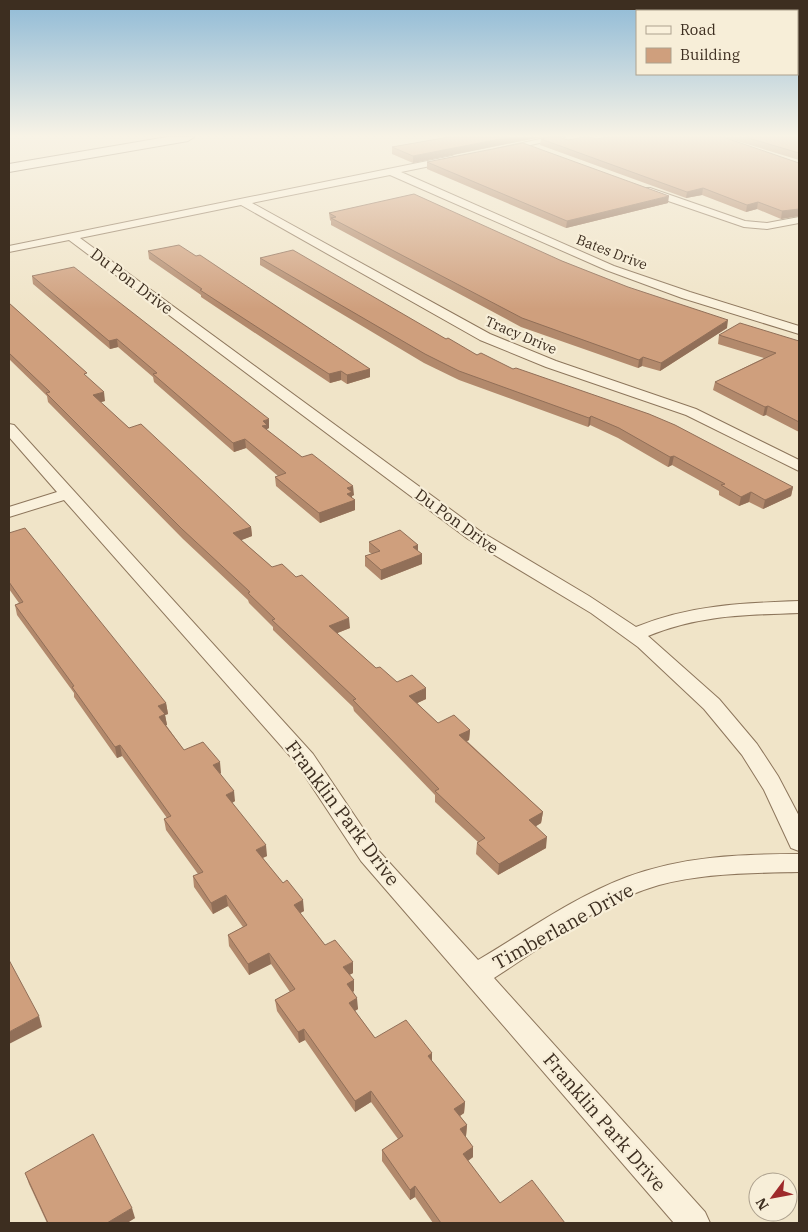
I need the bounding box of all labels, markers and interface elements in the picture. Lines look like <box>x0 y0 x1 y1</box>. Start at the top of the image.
legend <box>636 10 798 75</box>
text: Road <box>680 20 716 39</box>
text: Building <box>680 45 740 64</box>
street label: Bates Drive <box>574 230 650 274</box>
street label: Du Pon Drive <box>87 244 177 318</box>
street label: Tracy Drive <box>482 312 560 358</box>
street label: Du Pon Drive <box>412 484 502 558</box>
street label: Franklin Park Drive <box>281 736 405 890</box>
street label: Timberlane Drive <box>488 877 638 975</box>
street label: Franklin Park Drive <box>538 1048 672 1196</box>
north arrow <box>748 1172 798 1222</box>
text: N <box>751 1194 773 1213</box>

